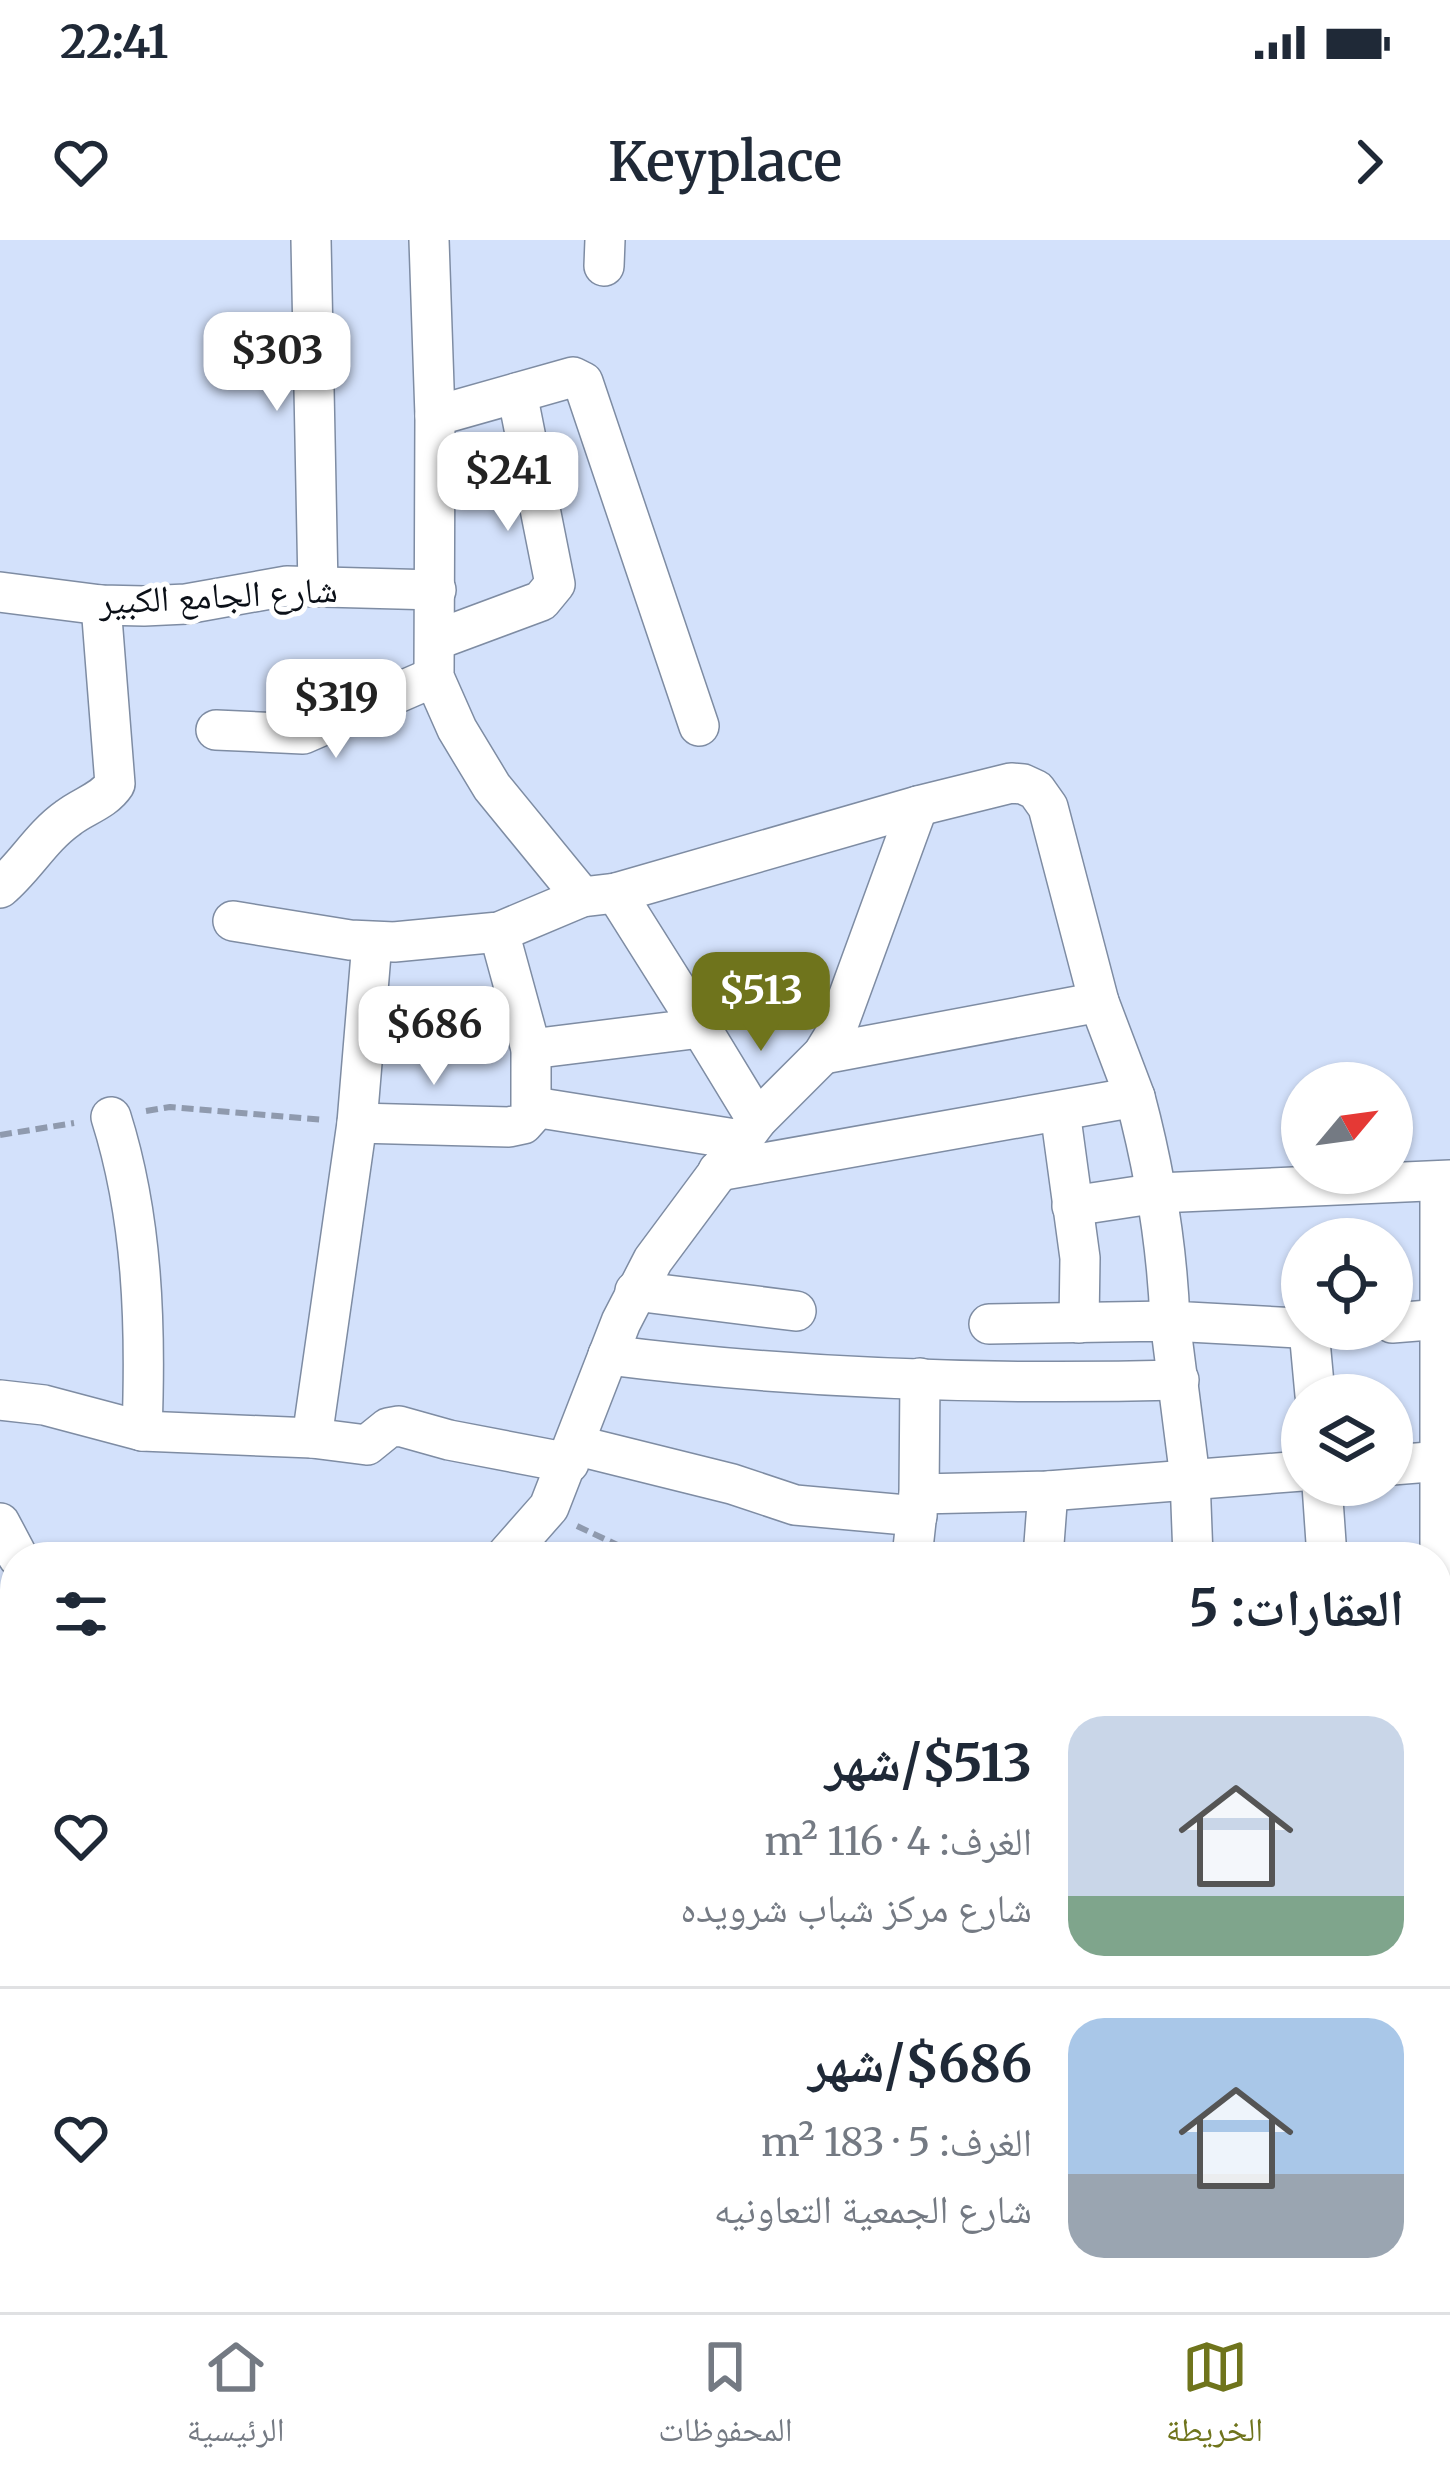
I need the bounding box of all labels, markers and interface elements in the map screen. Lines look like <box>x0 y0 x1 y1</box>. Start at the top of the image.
text: 22:41 <box>60 14 168 70</box>
text: Keyplace <box>608 128 842 196</box>
icon: heart <box>48 129 114 195</box>
icon: forward <box>1336 129 1402 195</box>
pin: $303 <box>206 312 348 414</box>
text: $303 <box>230 326 324 375</box>
pin: $241 <box>437 432 579 534</box>
text: $241 <box>464 446 552 495</box>
street label: شارع الجامع الكبير <box>96 567 339 624</box>
pin: $319 <box>265 659 407 761</box>
text: $319 <box>293 673 379 722</box>
pin: $513 <box>690 952 832 1054</box>
text: $513 <box>719 966 803 1015</box>
pin: $686 <box>363 986 505 1088</box>
text: $686 <box>385 1000 483 1049</box>
north arrow <box>1281 1062 1413 1194</box>
map controls <box>1281 1062 1413 1506</box>
button: locate <box>1281 1218 1413 1350</box>
button: layers <box>1281 1374 1413 1506</box>
text: العقارات: 5 <box>1189 1576 1404 1640</box>
icon: filters <box>48 1581 114 1647</box>
text: $513/شهر <box>825 1731 1032 1795</box>
icon: home <box>1164 1764 1308 1908</box>
icon: heart <box>48 1803 114 1869</box>
text: الغرف: 4 · 116 m² <box>764 1817 1032 1866</box>
text: شارع مركز شباب شرويده <box>680 1884 1032 1933</box>
text: $686/شهر <box>808 2032 1032 2096</box>
icon: home <box>1164 2066 1308 2210</box>
icon: heart <box>48 2105 114 2171</box>
text: الغرف: 5 · 183 m² <box>761 2118 1032 2167</box>
text: شارع الجمعية التعاونيه <box>714 2185 1032 2234</box>
tab: الرئيسية <box>187 2334 285 2462</box>
tab: المحفوظات <box>658 2334 792 2462</box>
tab: الخريطة <box>1166 2334 1263 2462</box>

